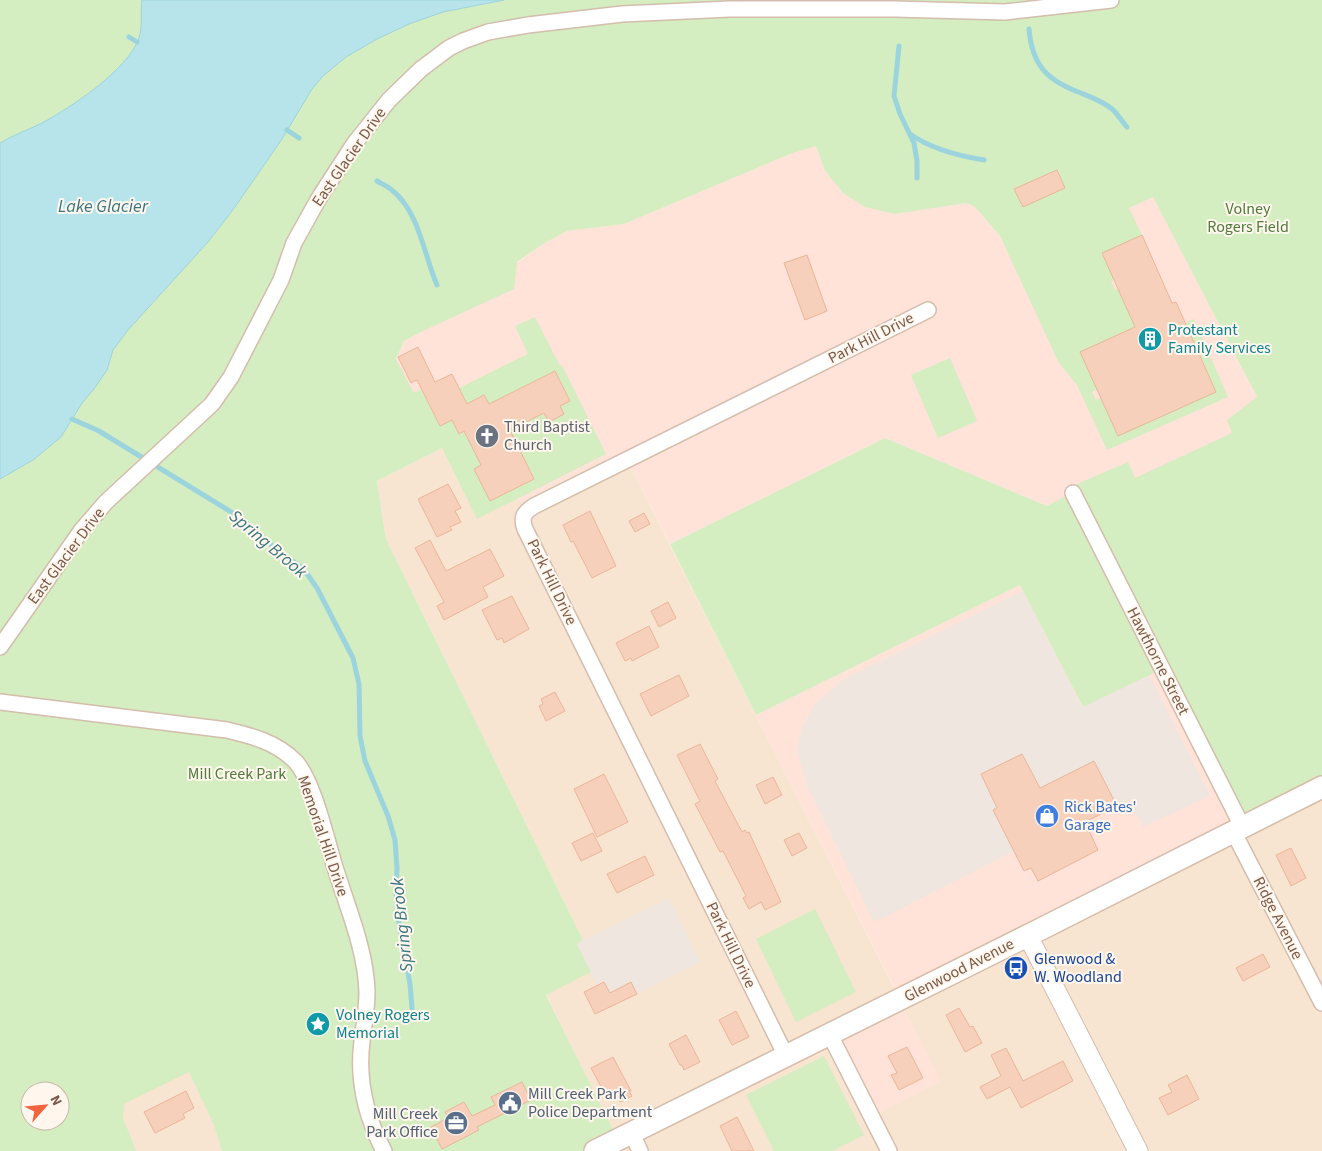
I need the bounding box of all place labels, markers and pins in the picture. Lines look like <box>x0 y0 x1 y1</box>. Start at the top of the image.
place label: Protestant Family Services <box>1168 319 1271 359</box>
building icon: Protestant Family Services <box>1137 326 1163 352</box>
place label: Third Baptist Church <box>504 416 590 456</box>
church icon: Third Baptist Church <box>474 423 500 449</box>
place label: Rick Bates' Garage <box>1064 796 1137 836</box>
shop icon: Rick Bates' Garage <box>1034 803 1060 829</box>
place label: Glenwood & W. Woodland <box>1034 948 1122 988</box>
bus stop icon: Glenwood & W. Woodland <box>1003 955 1029 981</box>
place label: Volney Rogers Memorial <box>336 1004 430 1044</box>
place icon: Volney Rogers Memorial <box>305 1011 331 1037</box>
place label: Mill Creek Park Police Department <box>528 1083 653 1123</box>
public building icon: Mill Creek Park Police Department <box>497 1090 523 1116</box>
place label: Mill Creek Park Office <box>366 1103 438 1143</box>
office icon: Mill Creek Park Office <box>443 1110 469 1136</box>

